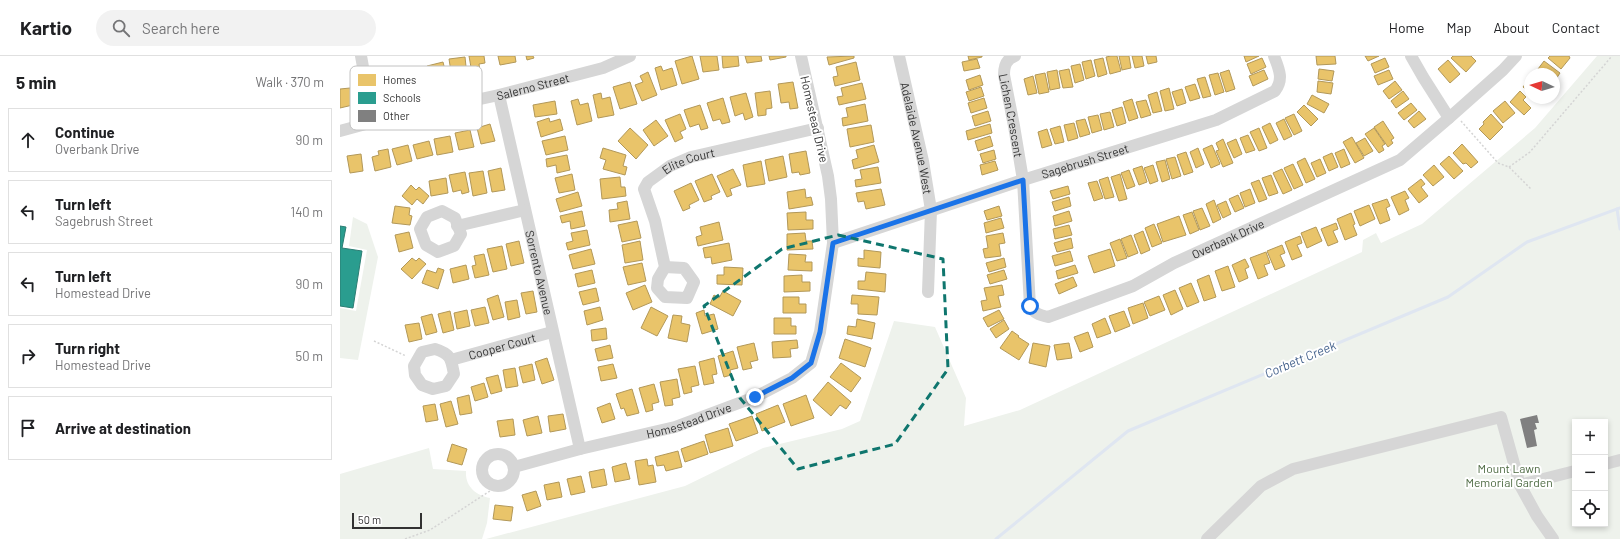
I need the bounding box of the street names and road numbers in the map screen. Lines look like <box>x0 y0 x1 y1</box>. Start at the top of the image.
street label: Salerno Street <box>495 70 571 102</box>
street label: Lichen Crescent <box>997 72 1026 159</box>
street label: Homestead Drive <box>798 74 832 164</box>
street label: Adelaide Avenue West <box>898 81 935 195</box>
street label: Sagebrush Street <box>1039 141 1130 181</box>
street label: Elite Court <box>659 145 716 177</box>
street label: Overbank Drive <box>1189 216 1266 261</box>
street label: Sorrento Avenue <box>523 229 556 316</box>
street label: Cooper Court <box>467 330 537 362</box>
street label: Homestead Drive <box>645 400 733 440</box>

